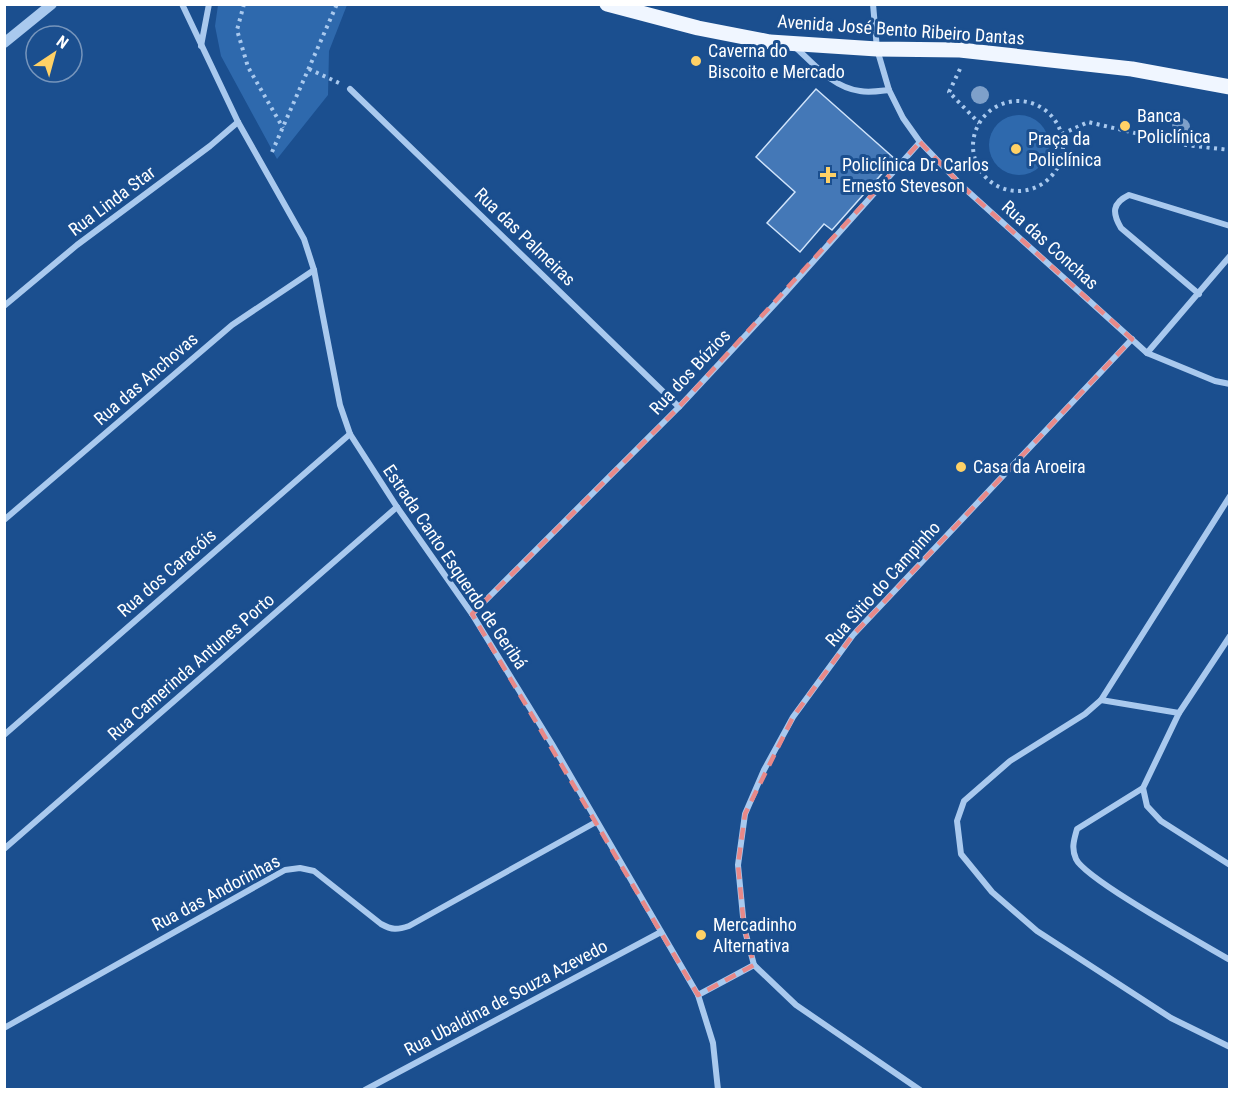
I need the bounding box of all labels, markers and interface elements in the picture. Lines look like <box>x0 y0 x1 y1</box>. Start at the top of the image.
street label: Avenida José Bento Ribeiro Dantas <box>777 10 1025 49</box>
north arrow <box>24 24 84 84</box>
text: N <box>53 32 72 53</box>
place label: Caverna do Biscoito e Mercado <box>708 40 845 82</box>
marker: Caverna do Biscoito e Mercado <box>689 54 703 68</box>
place label: Banca Policlínica <box>1137 105 1211 147</box>
marker: Banca Policlínica <box>1118 119 1132 133</box>
place label: Praça da Policlínica <box>1028 128 1102 170</box>
marker: Praça da Policlínica <box>1009 142 1023 156</box>
place label: Policlínica Dr. Carlos Ernesto Steveson <box>842 154 989 196</box>
street label: Rua Linda Star <box>64 161 160 240</box>
marker: Policlínica Dr. Carlos Ernesto Steveson <box>819 166 837 184</box>
street label: Rua das Palmeiras <box>471 183 580 290</box>
street label: Rua das Conchas <box>998 196 1103 293</box>
street label: Rua dos Búzios <box>645 325 735 419</box>
street label: Rua das Anchovas <box>90 328 202 429</box>
place label: Casa da Aroeira <box>973 456 1086 477</box>
street label: Estrada Canto Esquerdo de Geribá <box>379 460 532 673</box>
marker: Casa da Aroeira <box>954 460 968 474</box>
street label: Rua Sitio do Campinho <box>821 517 944 651</box>
street label: Rua dos Caracóis <box>113 524 220 621</box>
street label: Rua Camerinda Antunes Porto <box>103 589 278 745</box>
street label: Rua das Andorinhas <box>148 850 283 935</box>
place label: Mercadinho Alternativa <box>713 914 797 956</box>
marker: Mercadinho Alternativa <box>694 928 708 942</box>
street label: Rua Ubaldina de Souza Azevedo <box>401 935 611 1060</box>

